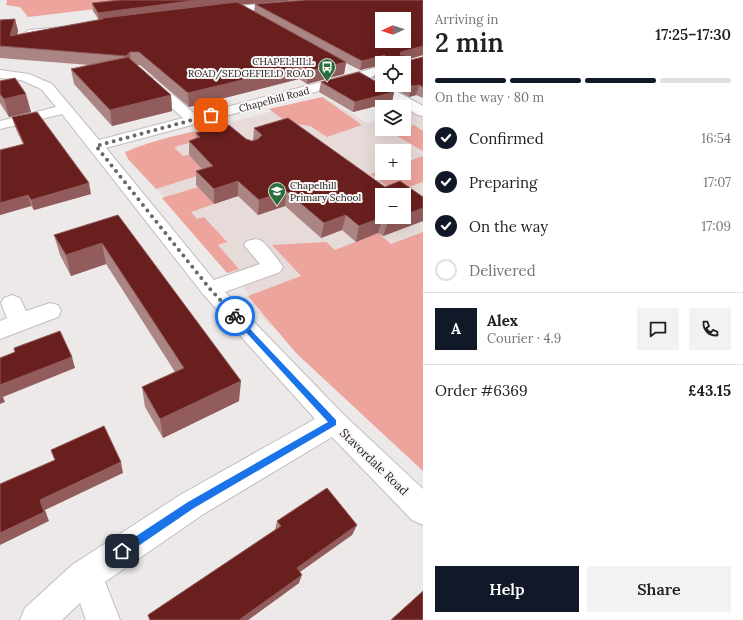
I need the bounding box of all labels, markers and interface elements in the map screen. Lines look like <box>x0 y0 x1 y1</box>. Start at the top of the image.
text: Arriving in <box>435 11 498 28</box>
north arrow <box>375 12 411 48</box>
map controls <box>375 12 411 224</box>
text: 17:25–17:30 <box>655 25 731 44</box>
text: 2 min <box>435 26 504 59</box>
place label: CHAPELHILL ROAD/SEDGEFIELD ROAD <box>188 55 314 80</box>
button: locate <box>375 56 411 92</box>
bus stop icon: CHAPELHILL ROAD/SEDGEFIELD ROAD <box>317 57 337 82</box>
street label: Chapelhill Road <box>238 84 311 115</box>
text: On the way · 80 m <box>435 89 544 106</box>
pin <box>194 98 228 132</box>
button: layers <box>375 100 411 136</box>
icon: bag <box>200 104 222 126</box>
icon: check <box>435 127 457 149</box>
text: Confirmed <box>469 129 544 148</box>
text: 16:54 <box>701 130 731 147</box>
button: + <box>375 144 411 180</box>
icon: check <box>435 171 457 193</box>
text: Preparing <box>469 173 537 192</box>
text: 17:07 <box>703 174 731 191</box>
place label: Chapelhill Primary School <box>290 179 361 204</box>
school or university icon: Chapelhill Primary School <box>267 181 287 206</box>
button: − <box>375 188 411 224</box>
icon: check <box>435 215 457 237</box>
text: On the way <box>469 217 548 236</box>
text: 17:09 <box>701 218 731 235</box>
text: Delivered <box>469 261 536 280</box>
courier <box>215 296 255 336</box>
icon: bike <box>224 305 246 327</box>
button: chat <box>637 308 679 350</box>
button: phone <box>689 308 731 350</box>
text: Alex <box>487 311 518 330</box>
text: A <box>451 319 461 338</box>
text: Courier · 4.9 <box>487 330 561 347</box>
text: Order #6369 <box>435 381 528 400</box>
text: £43.15 <box>688 381 731 400</box>
street label: Stavordale Road <box>337 425 412 498</box>
pin <box>105 534 139 568</box>
icon: home <box>111 540 133 562</box>
button: Help <box>435 566 579 612</box>
button: Share <box>587 566 731 612</box>

